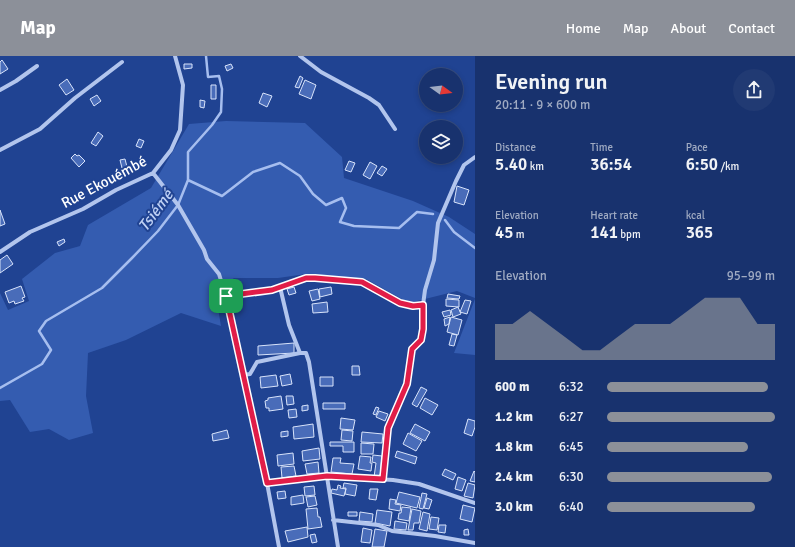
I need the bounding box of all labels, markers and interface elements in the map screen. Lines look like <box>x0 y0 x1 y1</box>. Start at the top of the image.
text: Map <box>20 16 56 40</box>
text: Home <box>566 20 601 37</box>
text: Map <box>623 20 648 37</box>
text: About <box>670 20 706 37</box>
text: Contact <box>728 20 775 37</box>
north arrow <box>419 68 463 112</box>
map controls <box>419 68 463 164</box>
text: Evening run <box>495 68 608 95</box>
button: share <box>733 69 775 111</box>
text: 20:11 · 9 × 600 m <box>495 97 590 113</box>
button: layers <box>419 120 463 164</box>
text: Distance <box>495 141 536 154</box>
text: Time <box>590 141 613 154</box>
text: Pace <box>686 141 708 154</box>
street label: Rue Ekouémbé <box>58 152 150 212</box>
text: 5.40 <box>495 154 527 175</box>
text: 36:54 <box>590 154 632 175</box>
text: 6:50 <box>686 154 718 175</box>
text: km <box>527 160 544 173</box>
text: /km <box>718 160 739 173</box>
water label: Tsiémé <box>134 184 179 235</box>
text: Elevation <box>495 209 539 222</box>
text: Heart rate <box>590 209 638 222</box>
text: kcal <box>686 209 705 222</box>
text: 45 <box>495 222 513 243</box>
text: 141 <box>590 222 618 243</box>
text: 365 <box>686 222 713 243</box>
text: m <box>513 228 525 241</box>
text: bpm <box>618 228 641 241</box>
text: Elevation <box>495 268 547 284</box>
text: 95–99 m <box>727 268 775 284</box>
pin <box>209 279 243 313</box>
icon: arrive <box>215 285 237 307</box>
text: 600 m <box>495 379 529 395</box>
text: 6:32 <box>559 379 584 395</box>
text: 1.2 km <box>495 409 533 425</box>
text: 6:27 <box>559 409 584 425</box>
text: 1.8 km <box>495 439 533 455</box>
text: 6:45 <box>559 439 584 455</box>
text: 2.4 km <box>495 469 533 485</box>
text: 6:30 <box>559 469 584 485</box>
text: 3.0 km <box>495 499 533 515</box>
text: 6:40 <box>559 499 584 515</box>

